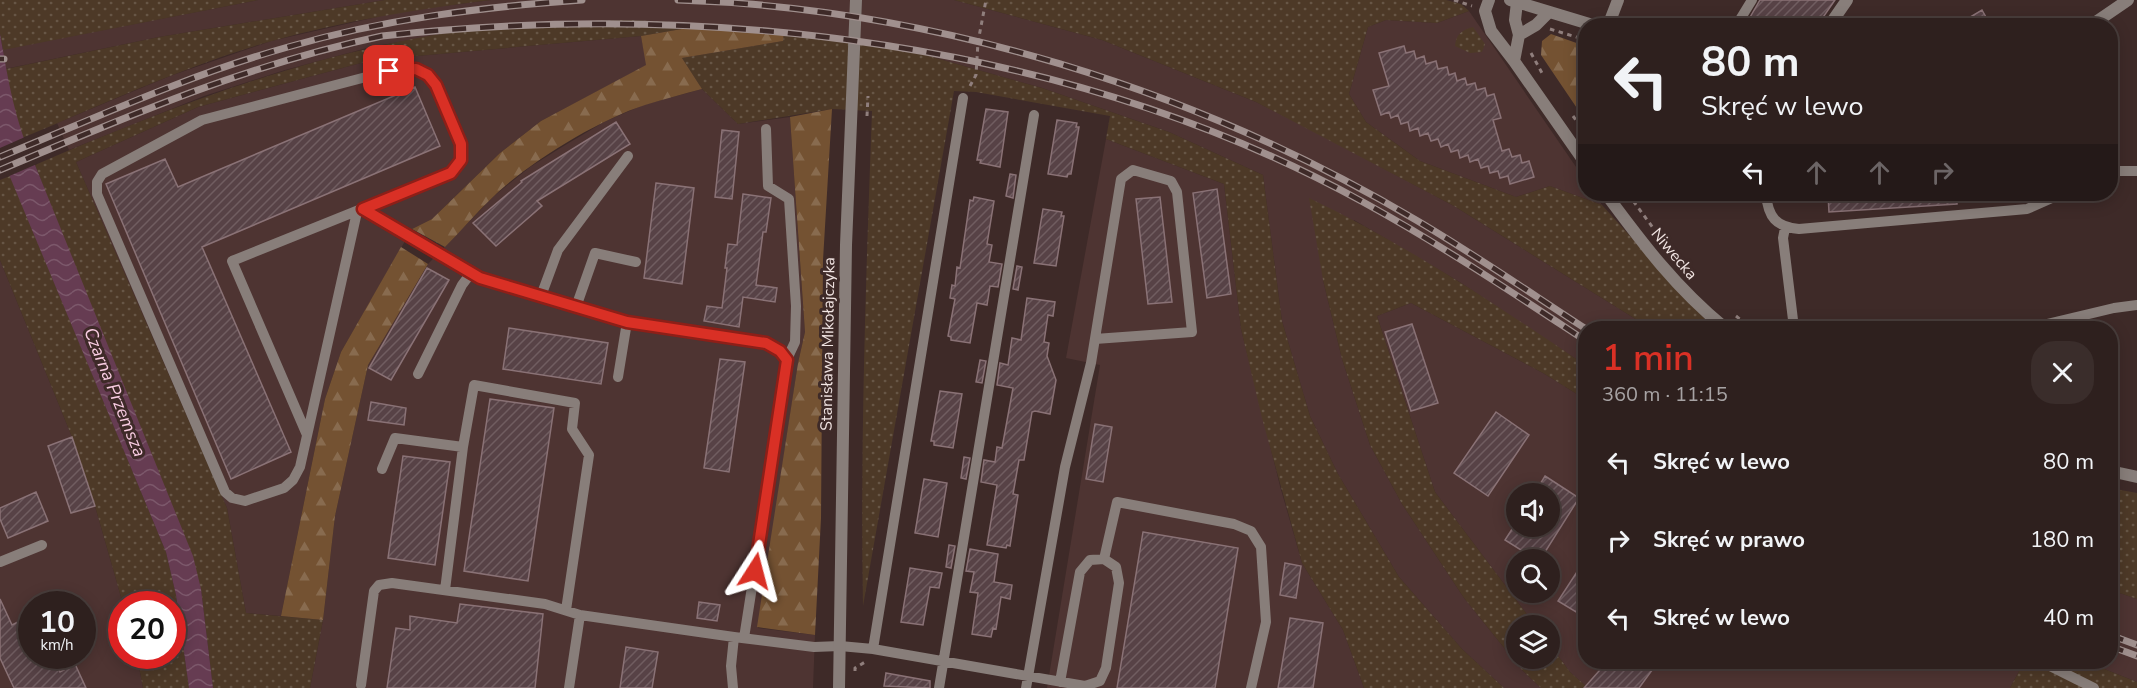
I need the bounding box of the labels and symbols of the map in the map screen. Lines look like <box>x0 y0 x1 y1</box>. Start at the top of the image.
pin <box>363 45 414 96</box>
street label: Niwecka <box>1646 223 1702 285</box>
street label: Stanisława Mikołajczyka <box>815 257 841 431</box>
water label: Czarna Przemsza <box>78 324 152 460</box>
position arrow <box>723 539 787 603</box>
speed limit sign: 20 <box>108 591 186 669</box>

